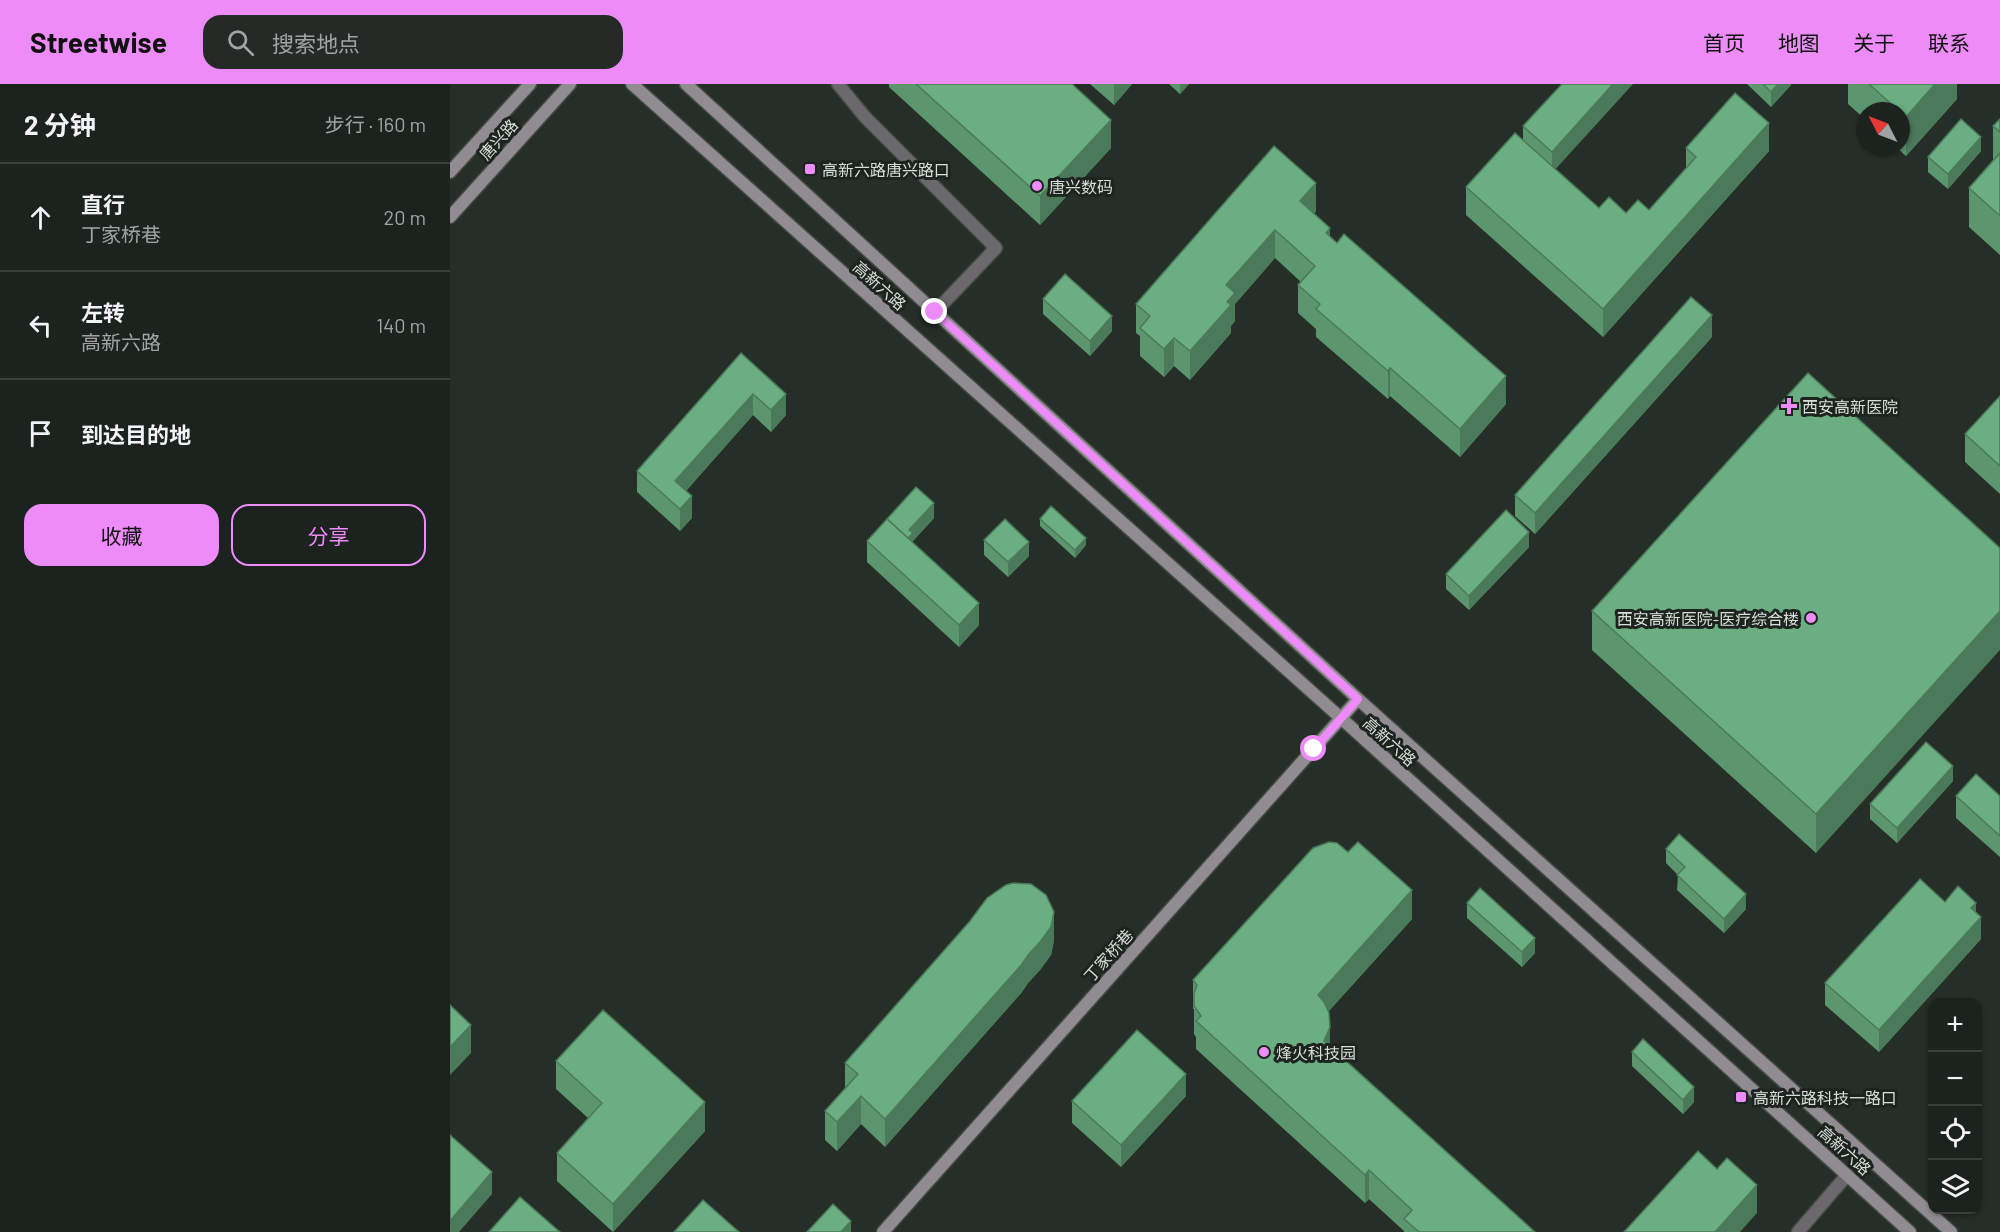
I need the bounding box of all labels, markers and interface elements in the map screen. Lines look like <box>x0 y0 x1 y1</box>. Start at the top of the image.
search box <box>203 15 623 69</box>
text: Streetwise <box>30 25 167 59</box>
icon: search <box>224 26 257 59</box>
text: 搜索地点 <box>272 30 360 56</box>
text: 首页 <box>1703 30 1745 55</box>
text: 地图 <box>1778 30 1820 55</box>
text: 关于 <box>1853 30 1895 55</box>
text: 联系 <box>1928 30 1970 55</box>
north arrow <box>1856 102 1910 156</box>
text: 2 分钟 <box>24 109 96 140</box>
text: 步行 · 160 m <box>325 112 426 136</box>
street label: 唐兴路 <box>475 115 521 163</box>
place label: 高新六路唐兴路口 <box>822 160 950 179</box>
marker: 高新六路唐兴路口 <box>803 162 817 176</box>
place label: 唐兴数码 <box>1049 177 1113 196</box>
marker: 唐兴数码 <box>1030 179 1044 193</box>
text: 直行 <box>81 191 125 217</box>
icon: ahead <box>24 201 57 234</box>
text: 20 m <box>383 205 426 229</box>
text: 丁家桥巷 <box>81 222 161 246</box>
street label: 高新六路 <box>850 257 910 313</box>
route end <box>921 298 947 324</box>
text: 左转 <box>81 299 125 325</box>
icon: left <box>24 309 57 342</box>
text: 140 m <box>376 313 426 337</box>
text: 高新六路 <box>81 330 161 354</box>
marker: 西安高新医院 <box>1780 397 1798 415</box>
place label: 西安高新医院 <box>1802 397 1898 416</box>
icon: arrive <box>24 417 57 450</box>
text: 到达目的地 <box>81 421 191 447</box>
button: 收藏 <box>24 504 219 566</box>
button: 分享 <box>231 504 426 566</box>
place label: 西安高新医院-医疗综合楼 <box>1617 609 1799 628</box>
marker: 西安高新医院-医疗综合楼 <box>1804 611 1818 625</box>
street label: 高新六路 <box>1360 713 1420 769</box>
route start <box>1300 735 1326 761</box>
street label: 丁家桥巷 <box>1080 925 1136 985</box>
map controls <box>1928 998 1982 1214</box>
button: + <box>1928 998 1982 1052</box>
place label: 烽火科技园 <box>1276 1043 1356 1062</box>
marker: 烽火科技园 <box>1257 1045 1271 1059</box>
button: − <box>1928 1052 1982 1106</box>
place label: 高新六路科技一路口 <box>1753 1088 1897 1107</box>
marker: 高新六路科技一路口 <box>1734 1090 1748 1104</box>
button: locate <box>1928 1106 1982 1160</box>
street label: 高新六路 <box>1815 1122 1875 1178</box>
button: layers <box>1928 1160 1982 1214</box>

